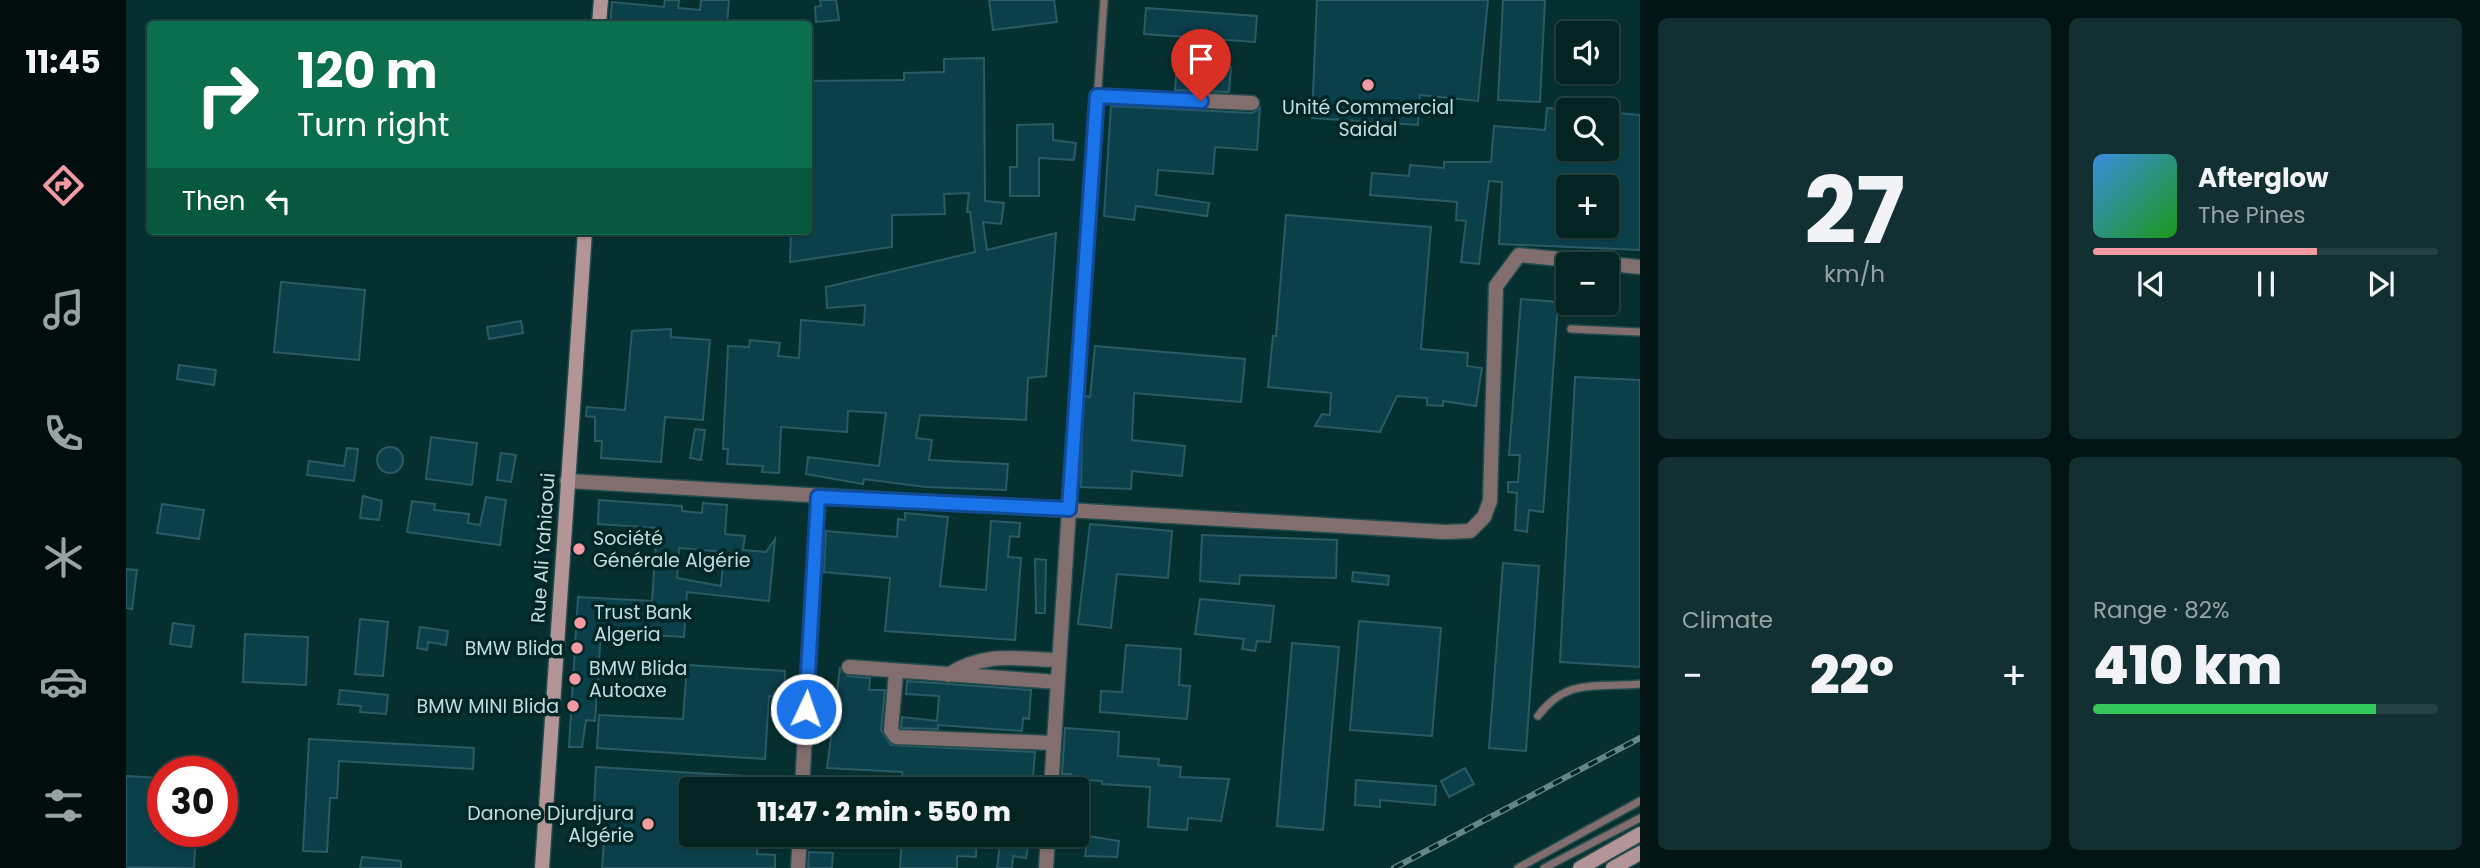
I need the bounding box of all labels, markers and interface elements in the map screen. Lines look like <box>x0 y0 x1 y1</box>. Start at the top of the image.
map controls <box>1556 21 1619 315</box>
button: sound <box>1556 21 1619 84</box>
pin <box>1171 29 1231 101</box>
text: 120 m <box>297 37 438 105</box>
text: 11:45 <box>25 39 101 84</box>
icon: arrive <box>1182 40 1220 78</box>
icon: right <box>182 49 273 140</box>
marker: Unité Commercial Saidal <box>1360 77 1376 93</box>
place label: Unité Commercial Saidal <box>1282 94 1454 143</box>
button: search <box>1556 98 1619 161</box>
text: Turn right <box>297 102 449 147</box>
text: 27 <box>1804 147 1905 275</box>
text: Afterglow <box>2198 160 2329 196</box>
icon: directions <box>39 161 88 210</box>
button: + <box>1556 175 1619 238</box>
icon: left <box>259 182 297 220</box>
text: Then <box>182 183 245 219</box>
text: The Pines <box>2198 199 2306 231</box>
button: − <box>1556 252 1619 315</box>
text: km/h <box>1824 258 1885 290</box>
icon: previous <box>2132 265 2170 303</box>
icon: pause <box>2247 265 2285 303</box>
icon: next <box>2362 265 2400 303</box>
icon: music <box>39 285 88 334</box>
icon: phone <box>39 409 88 458</box>
street label: Rue Ali Yahiaoui <box>524 472 562 624</box>
place label: Société Générale Algérie <box>593 525 751 574</box>
icon: climate <box>39 533 88 582</box>
marker: Société Générale Algérie <box>571 541 587 557</box>
text: Range · 82% <box>2093 594 2229 626</box>
place label: Trust Bank Algeria <box>594 599 692 648</box>
text: Climate <box>1682 604 1773 636</box>
marker: Trust Bank Algeria <box>572 615 588 631</box>
text: 410 km <box>2093 629 2282 702</box>
place label: BMW Blida <box>465 635 563 662</box>
text: 22° <box>1810 639 1894 712</box>
marker: BMW Blida <box>569 640 585 656</box>
text: − <box>1682 649 1703 702</box>
text: + <box>2001 649 2027 702</box>
place label: BMW Blida Autoaxe <box>589 655 687 704</box>
icon: car <box>39 657 88 706</box>
marker: BMW Blida Autoaxe <box>567 671 583 687</box>
position arrow <box>769 672 843 746</box>
place label: BMW MINI Blida <box>417 693 559 720</box>
marker: BMW MINI Blida <box>565 698 581 714</box>
speed limit sign: 30 <box>147 756 238 847</box>
icon: filters <box>39 781 88 830</box>
text: 11:47 · 2 min · 550 m <box>757 794 1011 830</box>
place label: Danone Djurdjura Algérie <box>467 800 634 849</box>
marker: Danone Djurdjura Algérie <box>640 816 656 832</box>

